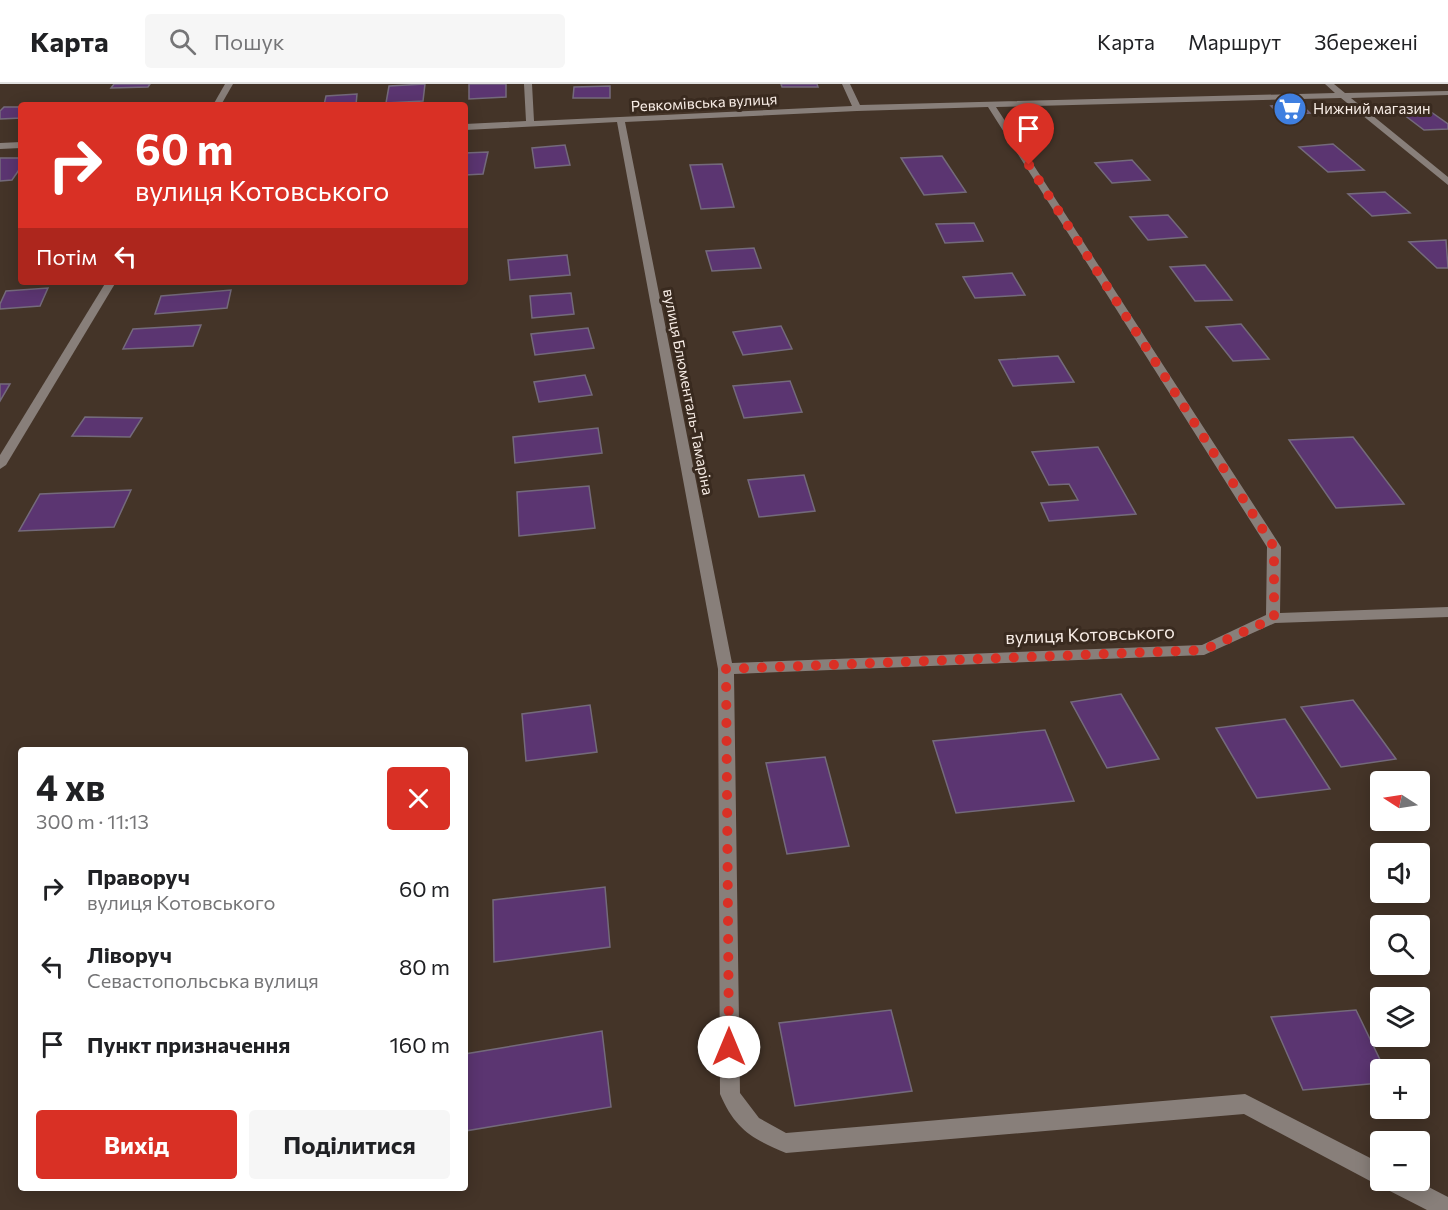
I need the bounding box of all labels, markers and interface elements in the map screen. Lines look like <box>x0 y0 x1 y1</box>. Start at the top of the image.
search box <box>145 14 565 68</box>
text: Карта <box>30 24 109 58</box>
icon: search <box>166 25 199 58</box>
text: Пошук <box>214 28 285 55</box>
text: Карта <box>1097 29 1155 54</box>
text: Маршрут <box>1188 29 1281 54</box>
text: Збережені <box>1314 29 1418 54</box>
street label: Ревкомівська вулиця <box>630 89 778 115</box>
supermarket icon: Нижний магазин <box>1272 91 1308 127</box>
place label: Нижний магазин <box>1313 99 1431 117</box>
pin <box>1003 103 1054 165</box>
icon: arrive <box>1012 112 1045 145</box>
text: 60 m <box>135 122 234 174</box>
icon: right <box>36 126 114 204</box>
text: вулиця Котовського <box>135 174 389 207</box>
icon: left <box>109 240 142 273</box>
text: Потім <box>36 243 97 270</box>
street label: вулиця Блюменталь-Тамаріна <box>660 287 718 496</box>
street label: вулиця Котовського <box>1005 620 1175 648</box>
text: 4 хв <box>36 764 105 808</box>
button: close <box>387 767 450 830</box>
north arrow <box>1370 771 1430 831</box>
map controls <box>1370 771 1430 1191</box>
text: 300 m · 11:13 <box>36 809 149 833</box>
button: sound <box>1370 843 1430 903</box>
text: Праворуч <box>87 863 190 890</box>
icon: right <box>36 872 69 905</box>
text: 60 m <box>399 875 450 902</box>
text: вулиця Котовського <box>87 890 276 914</box>
button: search <box>1370 915 1430 975</box>
text: Ліворуч <box>87 941 172 968</box>
icon: left <box>36 950 69 983</box>
text: 80 m <box>399 953 450 980</box>
text: Севастопольська вулиця <box>87 968 319 992</box>
button: layers <box>1370 987 1430 1047</box>
position arrow <box>697 1015 761 1079</box>
icon: arrive <box>36 1028 69 1061</box>
text: Пункт призначення <box>87 1031 290 1058</box>
text: 160 m <box>389 1031 450 1058</box>
button: + <box>1370 1059 1430 1119</box>
button: Вихід <box>36 1110 237 1179</box>
button: Поділитися <box>249 1110 450 1179</box>
button: − <box>1370 1131 1430 1191</box>

